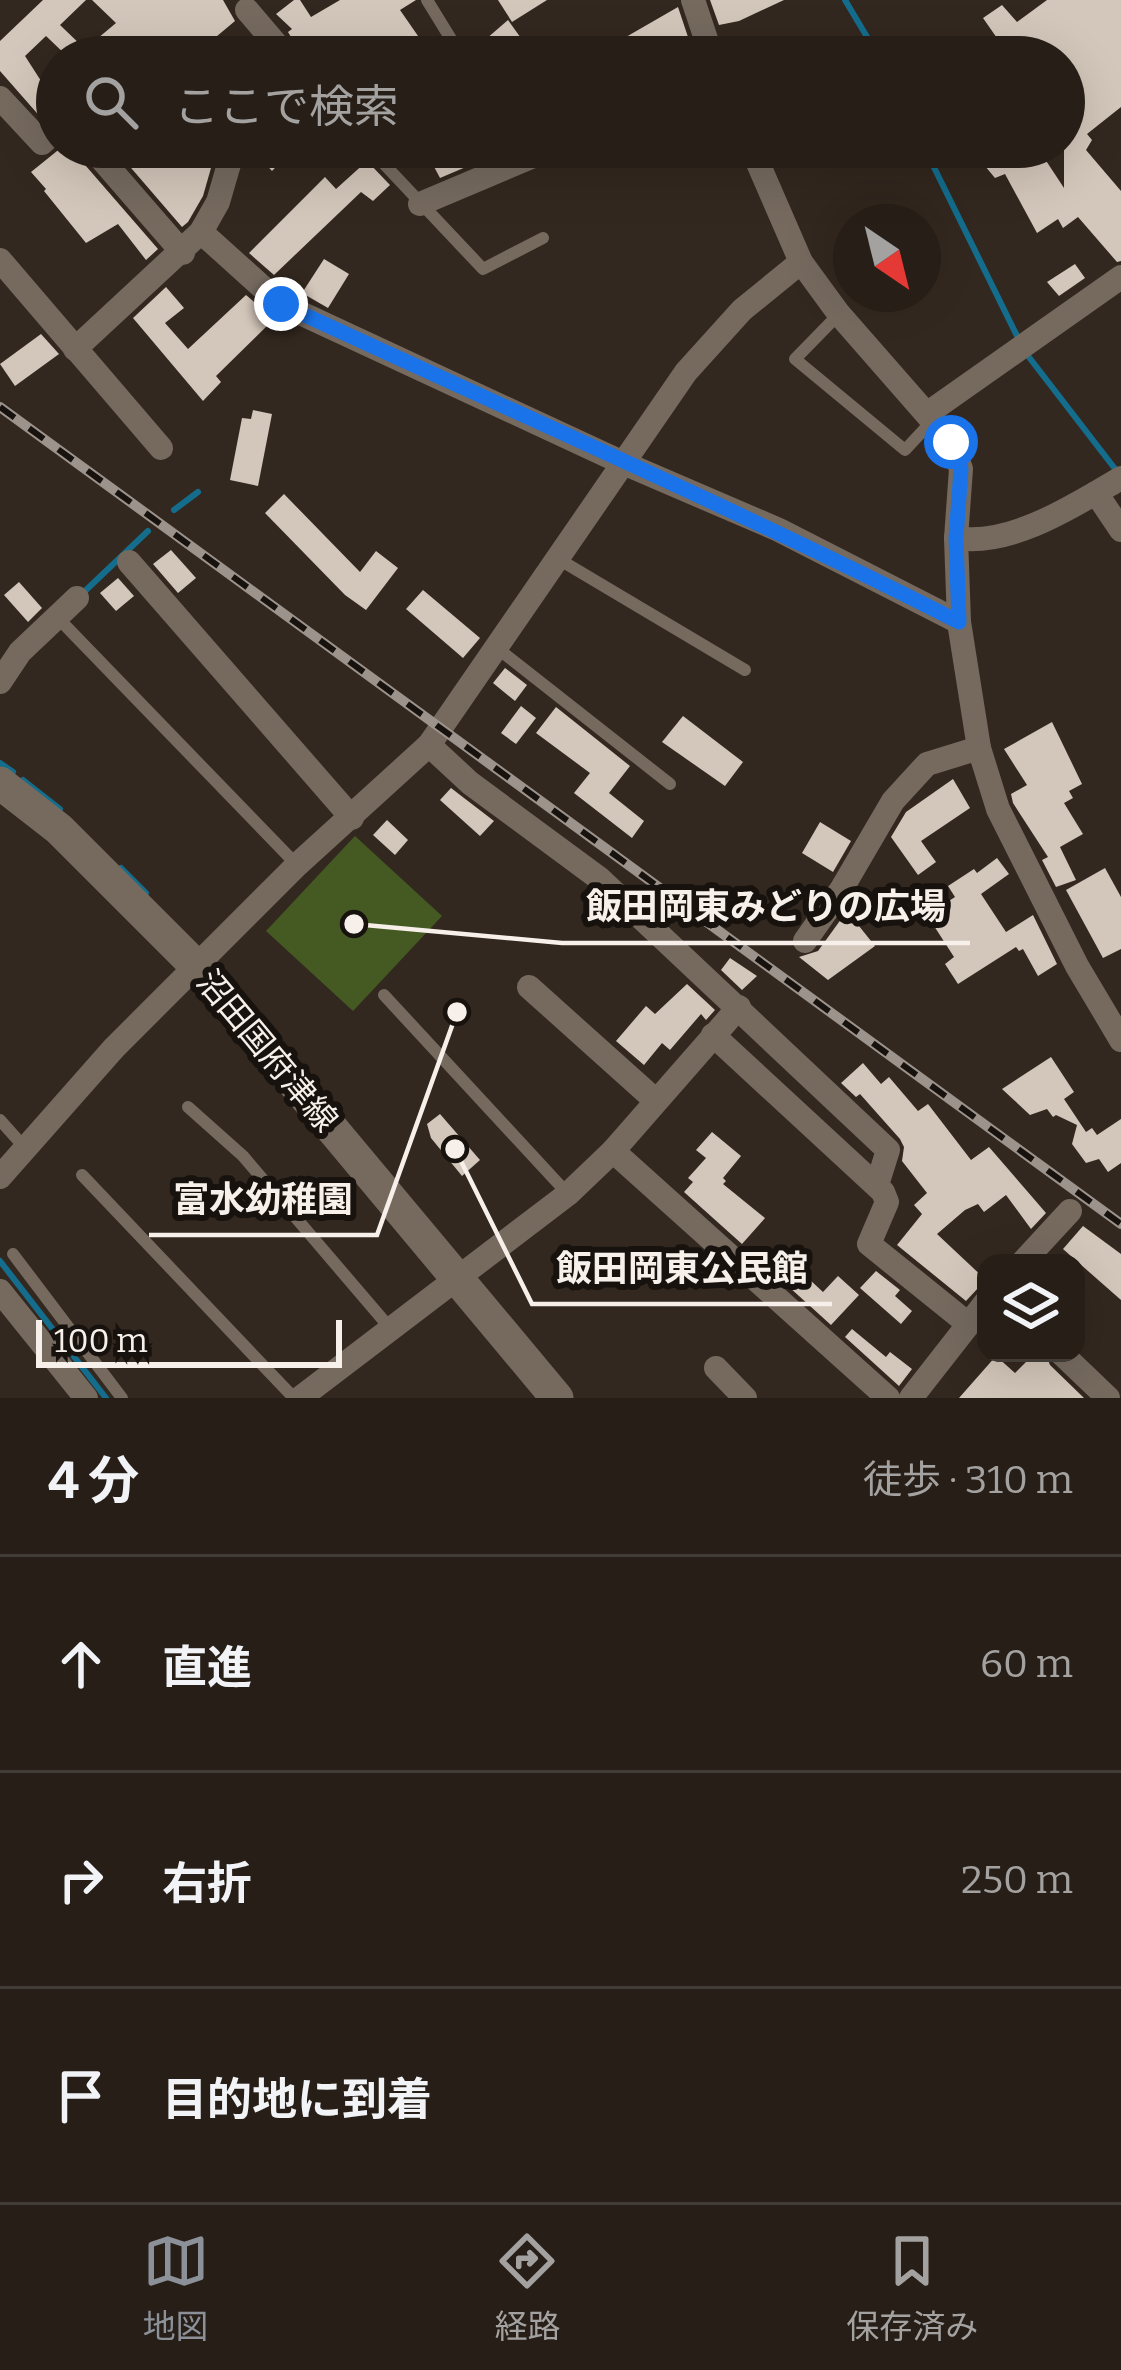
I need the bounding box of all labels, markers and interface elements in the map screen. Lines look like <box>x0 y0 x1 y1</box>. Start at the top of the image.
search box <box>36 36 1085 168</box>
icon: search <box>78 69 144 135</box>
text: ここで検索 <box>174 80 399 134</box>
north arrow <box>833 204 941 312</box>
route end <box>254 277 308 331</box>
route start <box>924 415 978 469</box>
callout: 飯田岡東みどりの広場 <box>562 871 970 943</box>
text: 飯田岡東みどりの広場 <box>586 885 946 929</box>
street label: 沼田国府津線 <box>188 962 346 1140</box>
callout: 富水幼稚園 <box>149 1163 377 1235</box>
text: 富水幼稚園 <box>173 1178 353 1222</box>
callout: 飯田岡東公民館 <box>532 1232 832 1304</box>
text: 飯田岡東公民館 <box>556 1247 808 1291</box>
map controls <box>977 1254 1085 1362</box>
button: layers <box>977 1254 1085 1362</box>
scale bar <box>36 1314 342 1367</box>
text: 100 m <box>54 1321 148 1361</box>
text: 4 分 <box>48 1450 139 1512</box>
text: 徒歩 · 310 m <box>863 1457 1073 1503</box>
icon: ahead <box>48 1631 114 1697</box>
text: 直進 <box>162 1641 252 1695</box>
text: 60 m <box>980 1641 1073 1687</box>
icon: right <box>48 1847 114 1913</box>
text: 右折 <box>162 1857 252 1911</box>
text: 250 m <box>961 1857 1073 1903</box>
icon: arrive <box>48 2063 114 2129</box>
text: 目的地に到着 <box>162 2073 432 2127</box>
tab: 地図 <box>143 2228 209 2348</box>
tab: 経路 <box>494 2228 560 2348</box>
tab: 保存済み <box>846 2228 978 2348</box>

